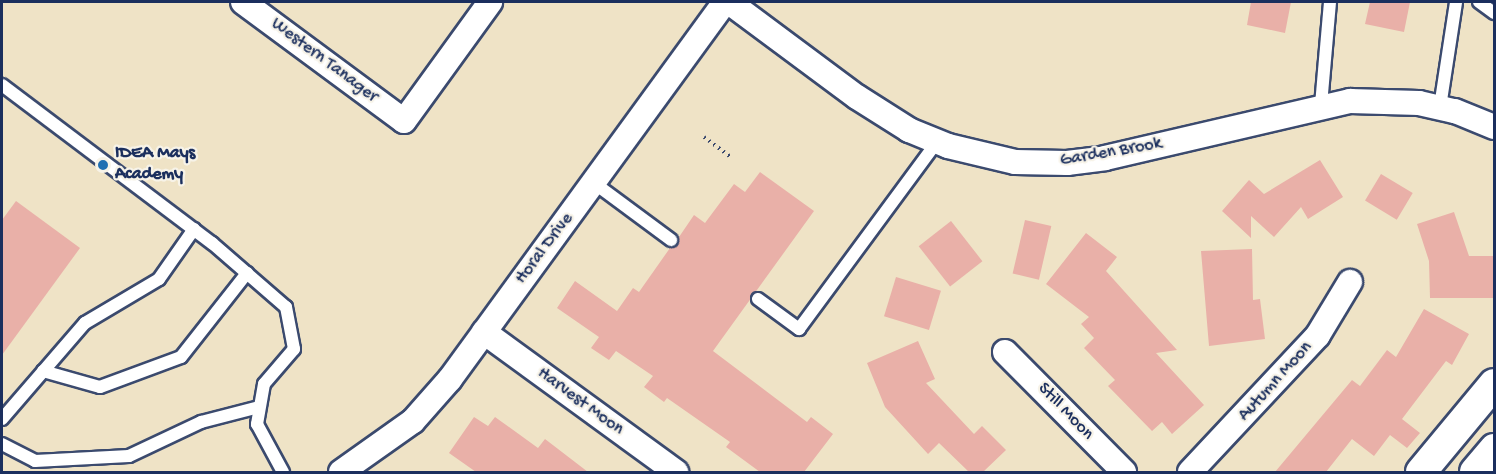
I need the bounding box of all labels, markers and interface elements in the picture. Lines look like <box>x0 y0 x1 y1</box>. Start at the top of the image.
street label: Western Tanager <box>266 14 382 108</box>
street label: Garden Brook <box>1059 133 1163 173</box>
place label: IDEA Mays Academy <box>115 144 195 186</box>
marker: IDEA Mays Academy <box>96 158 110 172</box>
street label: Horal Drive <box>511 209 579 289</box>
street label: Autumn Moon <box>1234 338 1318 426</box>
street label: Harvest Moon <box>532 363 628 441</box>
street label: Still Moon <box>1032 379 1098 445</box>

